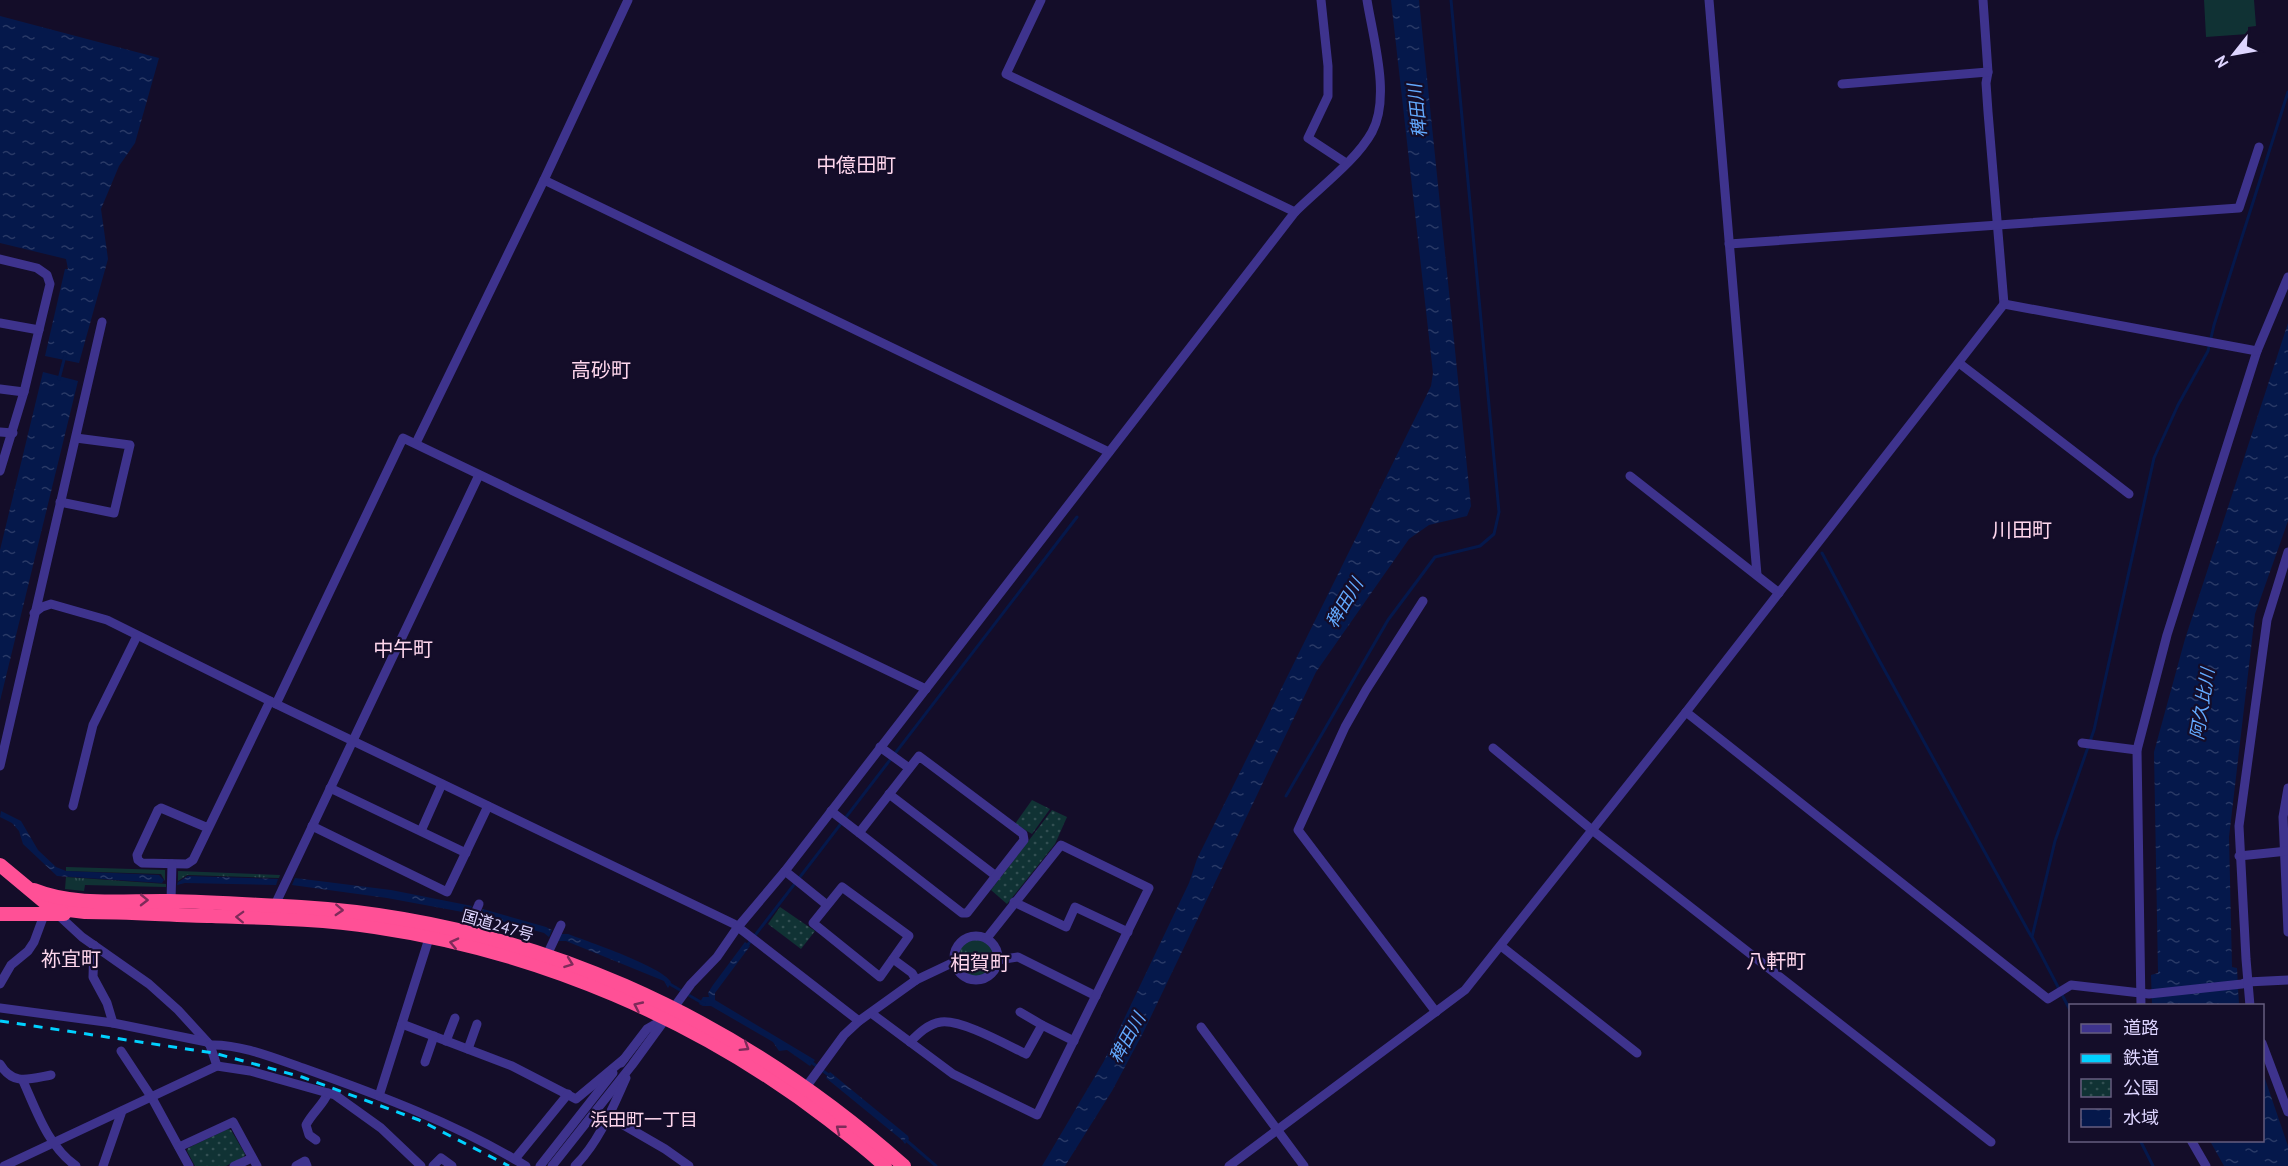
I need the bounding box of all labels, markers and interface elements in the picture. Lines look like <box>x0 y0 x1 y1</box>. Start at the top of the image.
north arrow <box>2204 24 2264 84</box>
text: N <box>2210 52 2232 71</box>
water label: 稗田川 <box>1403 81 1431 139</box>
district label: 中億田町 <box>816 152 896 178</box>
district label: 高砂町 <box>571 357 631 383</box>
district label: 川田町 <box>1992 517 2052 543</box>
water label: 稗田川 <box>1320 572 1369 632</box>
district label: 中午町 <box>373 636 433 662</box>
water label: 阿久比川 <box>2185 665 2219 741</box>
one-way arrow <box>140 894 149 906</box>
one-way arrow <box>334 903 343 916</box>
street label: 国道247号 <box>460 905 536 945</box>
one-way arrow <box>236 911 245 923</box>
one-way arrow <box>449 937 459 950</box>
district label: 祢宜町 <box>41 946 101 972</box>
district label: 八軒町 <box>1746 948 1806 974</box>
district label: 相賀町 <box>950 950 1010 976</box>
one-way arrow <box>563 956 574 969</box>
one-way arrow <box>634 1001 645 1013</box>
legend <box>2069 1004 2264 1142</box>
water label: 稗田川 <box>1104 1007 1151 1067</box>
text: 道路 <box>2123 1016 2159 1039</box>
one-way arrow <box>738 1040 749 1051</box>
text: 鉄道 <box>2123 1046 2159 1069</box>
text: 公園 <box>2123 1076 2159 1099</box>
text: 水域 <box>2123 1106 2159 1129</box>
district label: 浜田町一丁目 <box>590 1108 698 1131</box>
one-way arrow <box>836 1125 847 1136</box>

